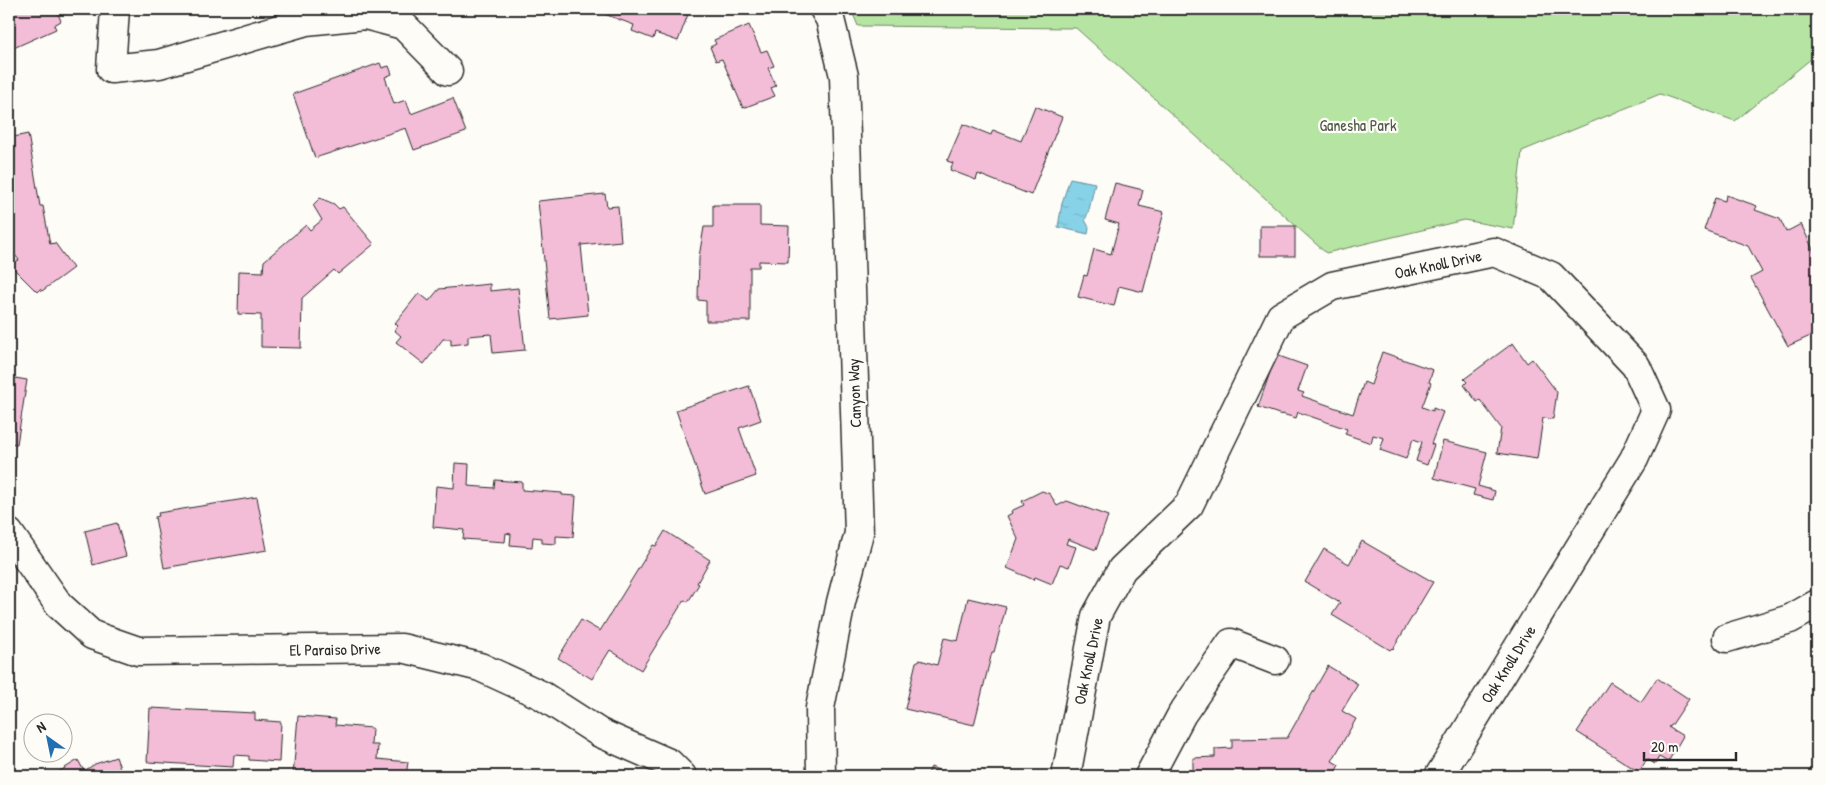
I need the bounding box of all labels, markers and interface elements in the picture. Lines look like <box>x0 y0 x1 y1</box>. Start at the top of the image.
park label: Ganesha Park <box>1319 114 1397 136</box>
street label: Oak Knoll Drive <box>1393 244 1484 284</box>
street label: Canyon Way <box>842 358 866 428</box>
street label: Oak Knoll Drive <box>1068 615 1108 706</box>
street label: Oak Knoll Drive <box>1475 620 1541 707</box>
street label: El Paraiso Drive <box>289 637 382 661</box>
north arrow <box>22 712 72 762</box>
text: N <box>32 716 49 737</box>
scale bar <box>1644 730 1736 762</box>
text: 20 m <box>1651 736 1678 757</box>

